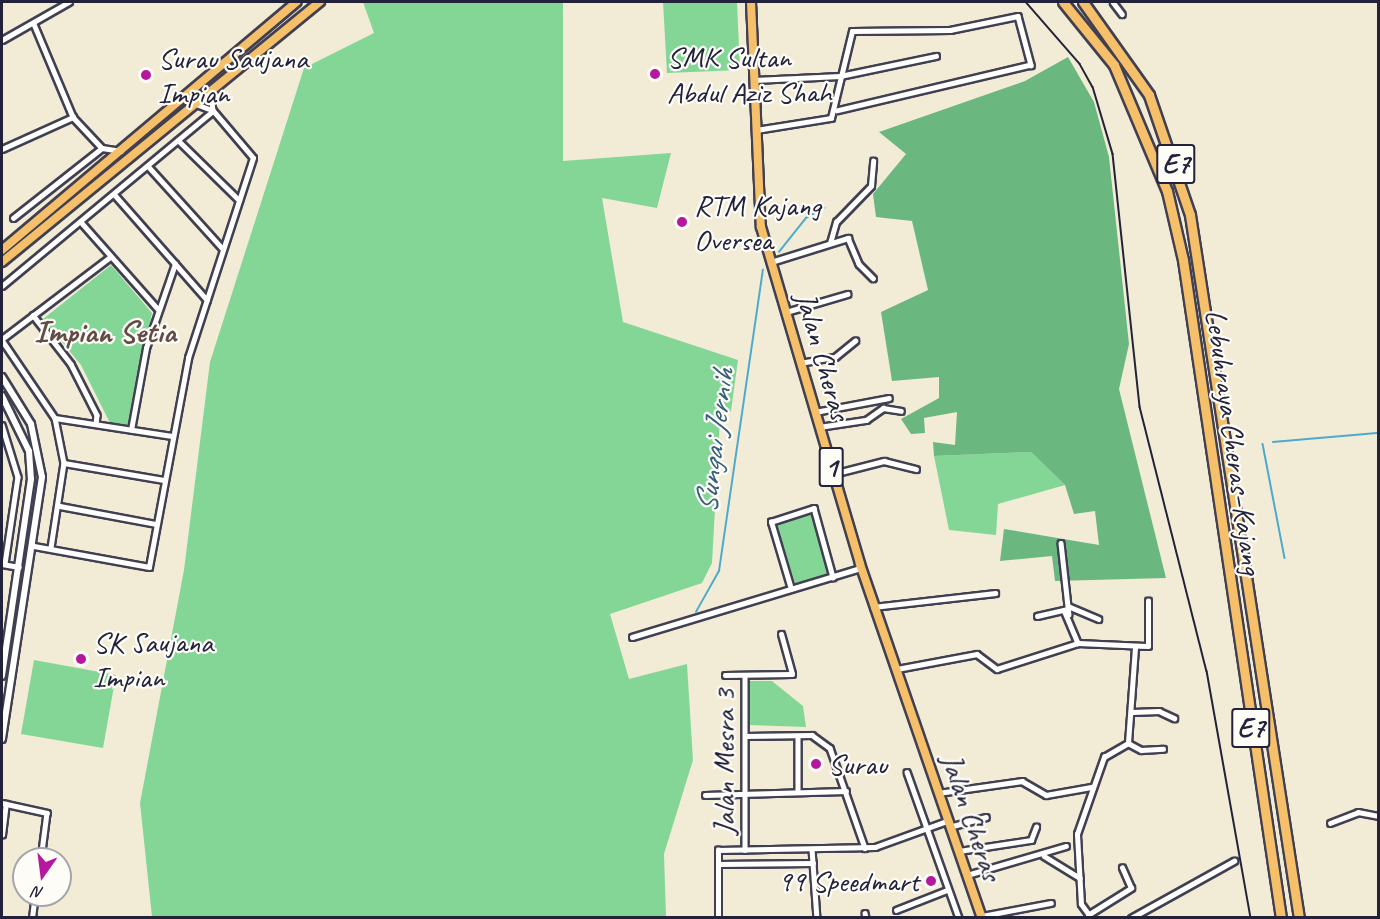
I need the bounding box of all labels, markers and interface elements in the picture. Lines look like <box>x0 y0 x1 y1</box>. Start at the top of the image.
place label: SMK Sultan Abdul Aziz Shah <box>667 39 834 110</box>
place label: Surau Saujana Impian <box>158 40 308 110</box>
marker: SMK Sultan Abdul Aziz Shah <box>648 67 662 81</box>
marker: Surau Saujana Impian <box>139 68 153 82</box>
road number: E7 <box>1155 139 1197 189</box>
place label: RTM Kajang Oversea <box>694 187 821 258</box>
marker: RTM Kajang Oversea <box>675 215 689 229</box>
street label: Jalan Cheras <box>788 288 858 424</box>
street label: Lebuhraya Cheras–Kajang <box>1198 307 1270 577</box>
district label: Impian Setia <box>34 313 176 351</box>
water label: Sungai Jernih <box>687 367 743 515</box>
road number: 1 <box>818 442 844 492</box>
place label: SK Saujana Impian <box>93 624 213 694</box>
marker: SK Saujana Impian <box>74 652 88 666</box>
street label: Jalan Mesra 3 <box>706 689 742 835</box>
road number: E7 <box>1230 703 1272 753</box>
place label: Surau <box>828 746 887 782</box>
street label: Jalan Cheras <box>934 749 1010 885</box>
marker: Surau <box>809 757 823 771</box>
north arrow <box>12 847 72 907</box>
place label: 99 Speedmart <box>778 863 919 899</box>
marker: 99 Speedmart <box>924 874 938 888</box>
text: N <box>31 882 45 903</box>

